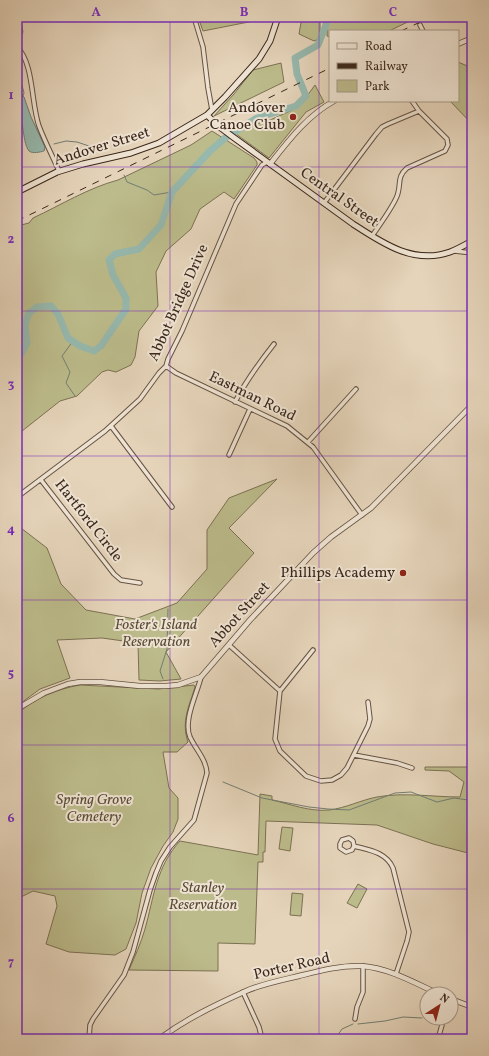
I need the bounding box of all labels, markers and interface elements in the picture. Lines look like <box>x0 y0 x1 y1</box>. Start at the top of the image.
text: A <box>91 4 101 22</box>
text: B <box>240 4 249 22</box>
text: C <box>389 4 397 22</box>
legend <box>329 30 459 102</box>
text: Road <box>365 39 392 55</box>
text: Railway <box>365 59 408 75</box>
text: Park <box>365 79 390 95</box>
text: 1 <box>8 87 14 105</box>
place label: Andover Canoe Club <box>210 98 285 136</box>
marker: Andover Canoe Club <box>288 112 298 122</box>
street label: Andover Street <box>51 122 153 172</box>
street label: Central Street <box>295 163 383 233</box>
text: 2 <box>8 231 15 249</box>
street label: Abbot Bridge Drive <box>144 241 214 365</box>
street label: Eastman Road <box>205 367 299 427</box>
text: 3 <box>8 376 15 394</box>
street label: Hartford Circle <box>49 475 127 567</box>
text: 4 <box>7 521 15 539</box>
place label: Phillips Academy <box>281 563 395 584</box>
marker: Phillips Academy <box>398 568 408 578</box>
street label: Abbot Street <box>205 577 275 653</box>
park label: Foster's Island Reservation <box>115 615 197 653</box>
text: 5 <box>8 665 14 683</box>
park label: Spring Grove Cemetery <box>56 790 132 828</box>
text: 6 <box>7 810 15 828</box>
park label: Stanley Reservation <box>169 878 237 916</box>
street label: Porter Road <box>252 948 332 986</box>
text: 7 <box>8 954 14 972</box>
north arrow <box>419 986 459 1026</box>
text: N <box>436 991 452 1008</box>

